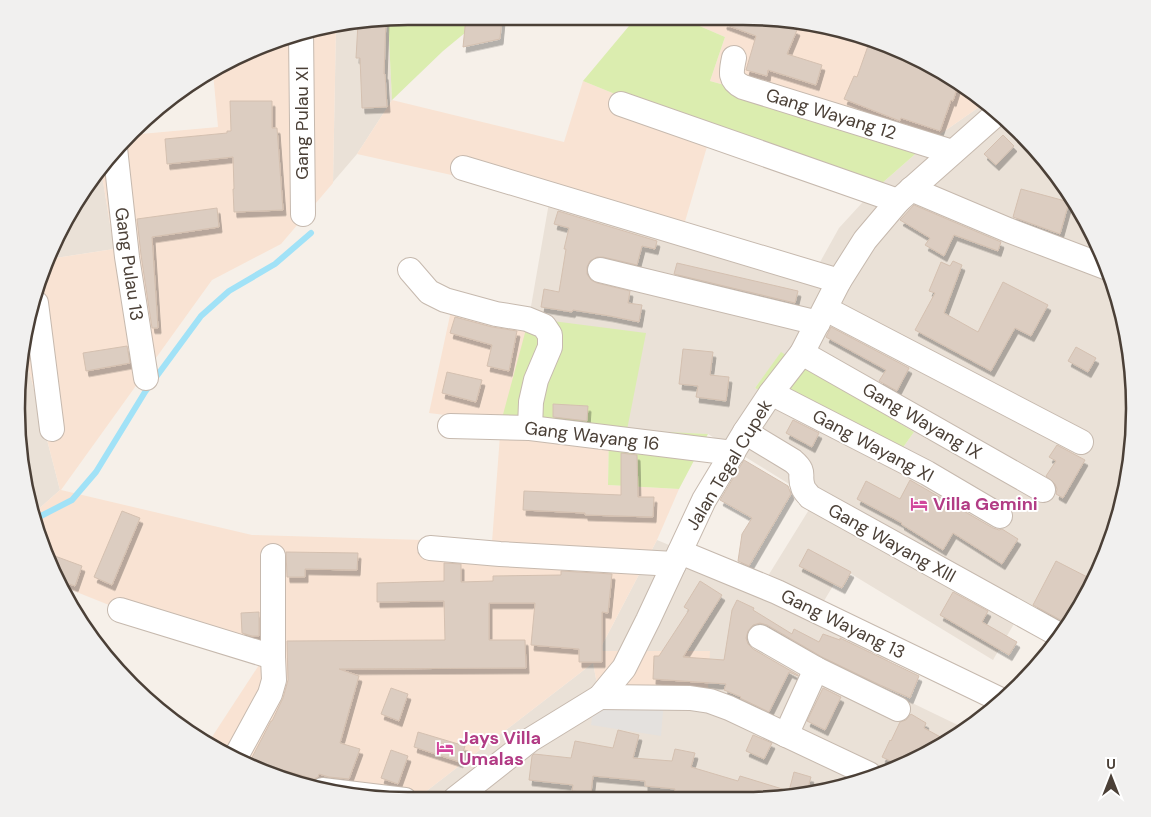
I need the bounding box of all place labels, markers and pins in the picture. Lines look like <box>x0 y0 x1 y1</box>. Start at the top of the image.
place label: Villa Gemini <box>933 492 1038 516</box>
hotel icon: Villa Gemini <box>909 494 929 514</box>
place label: Jays Villa Umalas <box>459 726 541 771</box>
hotel icon: Jays Villa Umalas <box>435 738 455 758</box>

